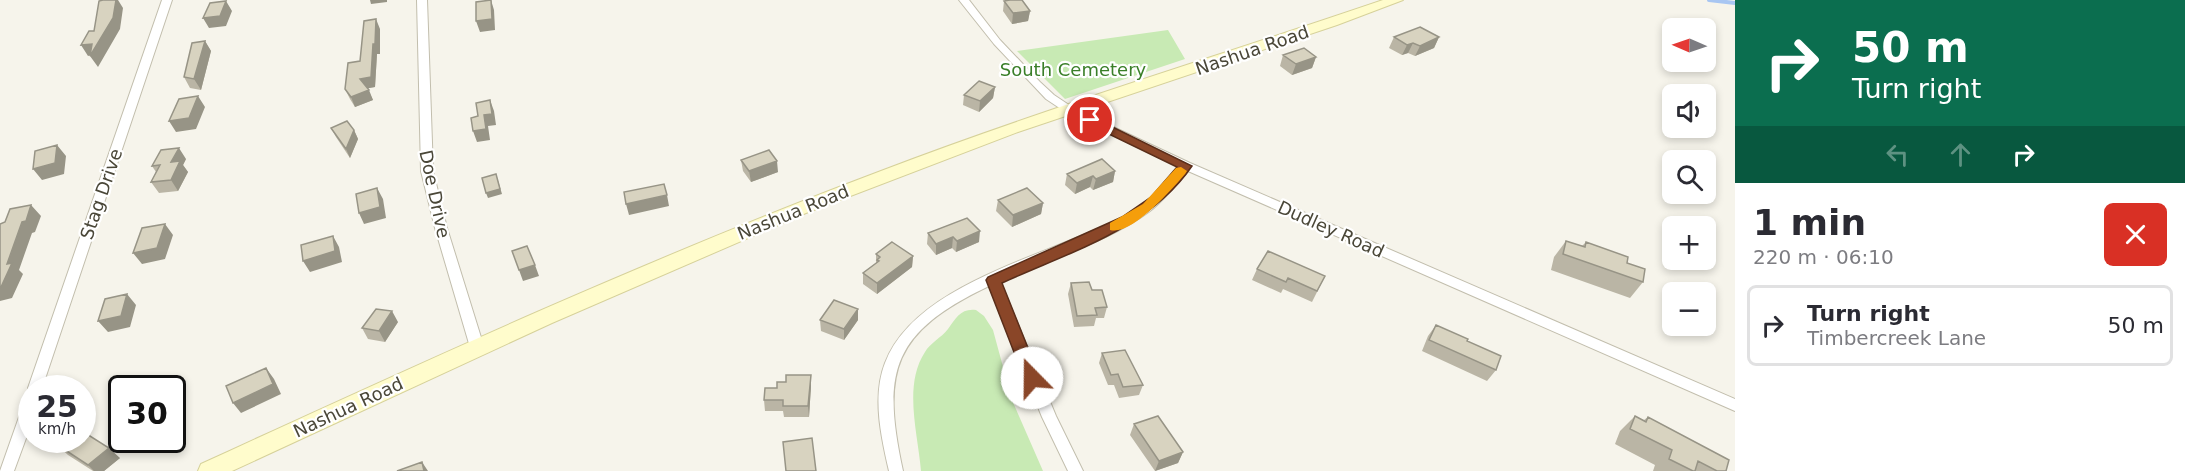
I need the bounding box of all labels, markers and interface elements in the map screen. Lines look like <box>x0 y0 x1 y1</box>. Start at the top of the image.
north arrow <box>1662 18 1716 72</box>
map controls <box>1662 18 1716 336</box>
street label: Nashua Road <box>1193 21 1311 79</box>
text: 50 m <box>1852 23 1969 72</box>
icon: right <box>1753 24 1831 102</box>
park label: South Cemetery <box>1000 59 1147 80</box>
text: Turn right <box>1852 73 1981 104</box>
button: sound <box>1662 84 1716 138</box>
pin <box>1064 94 1115 145</box>
icon: arrive <box>1073 103 1106 136</box>
icon: left <box>1881 138 1914 171</box>
icon: ahead <box>1944 138 1977 171</box>
icon: right <box>2007 138 2040 171</box>
street label: Stag Drive <box>76 146 126 242</box>
street label: Doe Drive <box>415 148 455 240</box>
button: search <box>1662 150 1716 204</box>
street label: Nashua Road <box>734 180 852 244</box>
street label: Dudley Road <box>1275 196 1387 262</box>
text: 1 min <box>1753 202 1866 243</box>
button: close <box>2104 203 2167 266</box>
button: + <box>1662 216 1716 270</box>
text: 220 m · 06:10 <box>1753 245 1894 269</box>
button: − <box>1662 282 1716 336</box>
text: Turn right <box>1807 301 1930 326</box>
icon: right <box>1756 309 1789 342</box>
text: 50 m <box>2108 313 2164 338</box>
text: Timbercreek Lane <box>1807 326 1986 350</box>
position arrow <box>1000 346 1064 410</box>
street label: Nashua Road <box>290 372 406 442</box>
speed limit sign: 30 <box>108 375 186 453</box>
text: 25 <box>36 389 78 424</box>
text: km/h <box>38 420 76 438</box>

